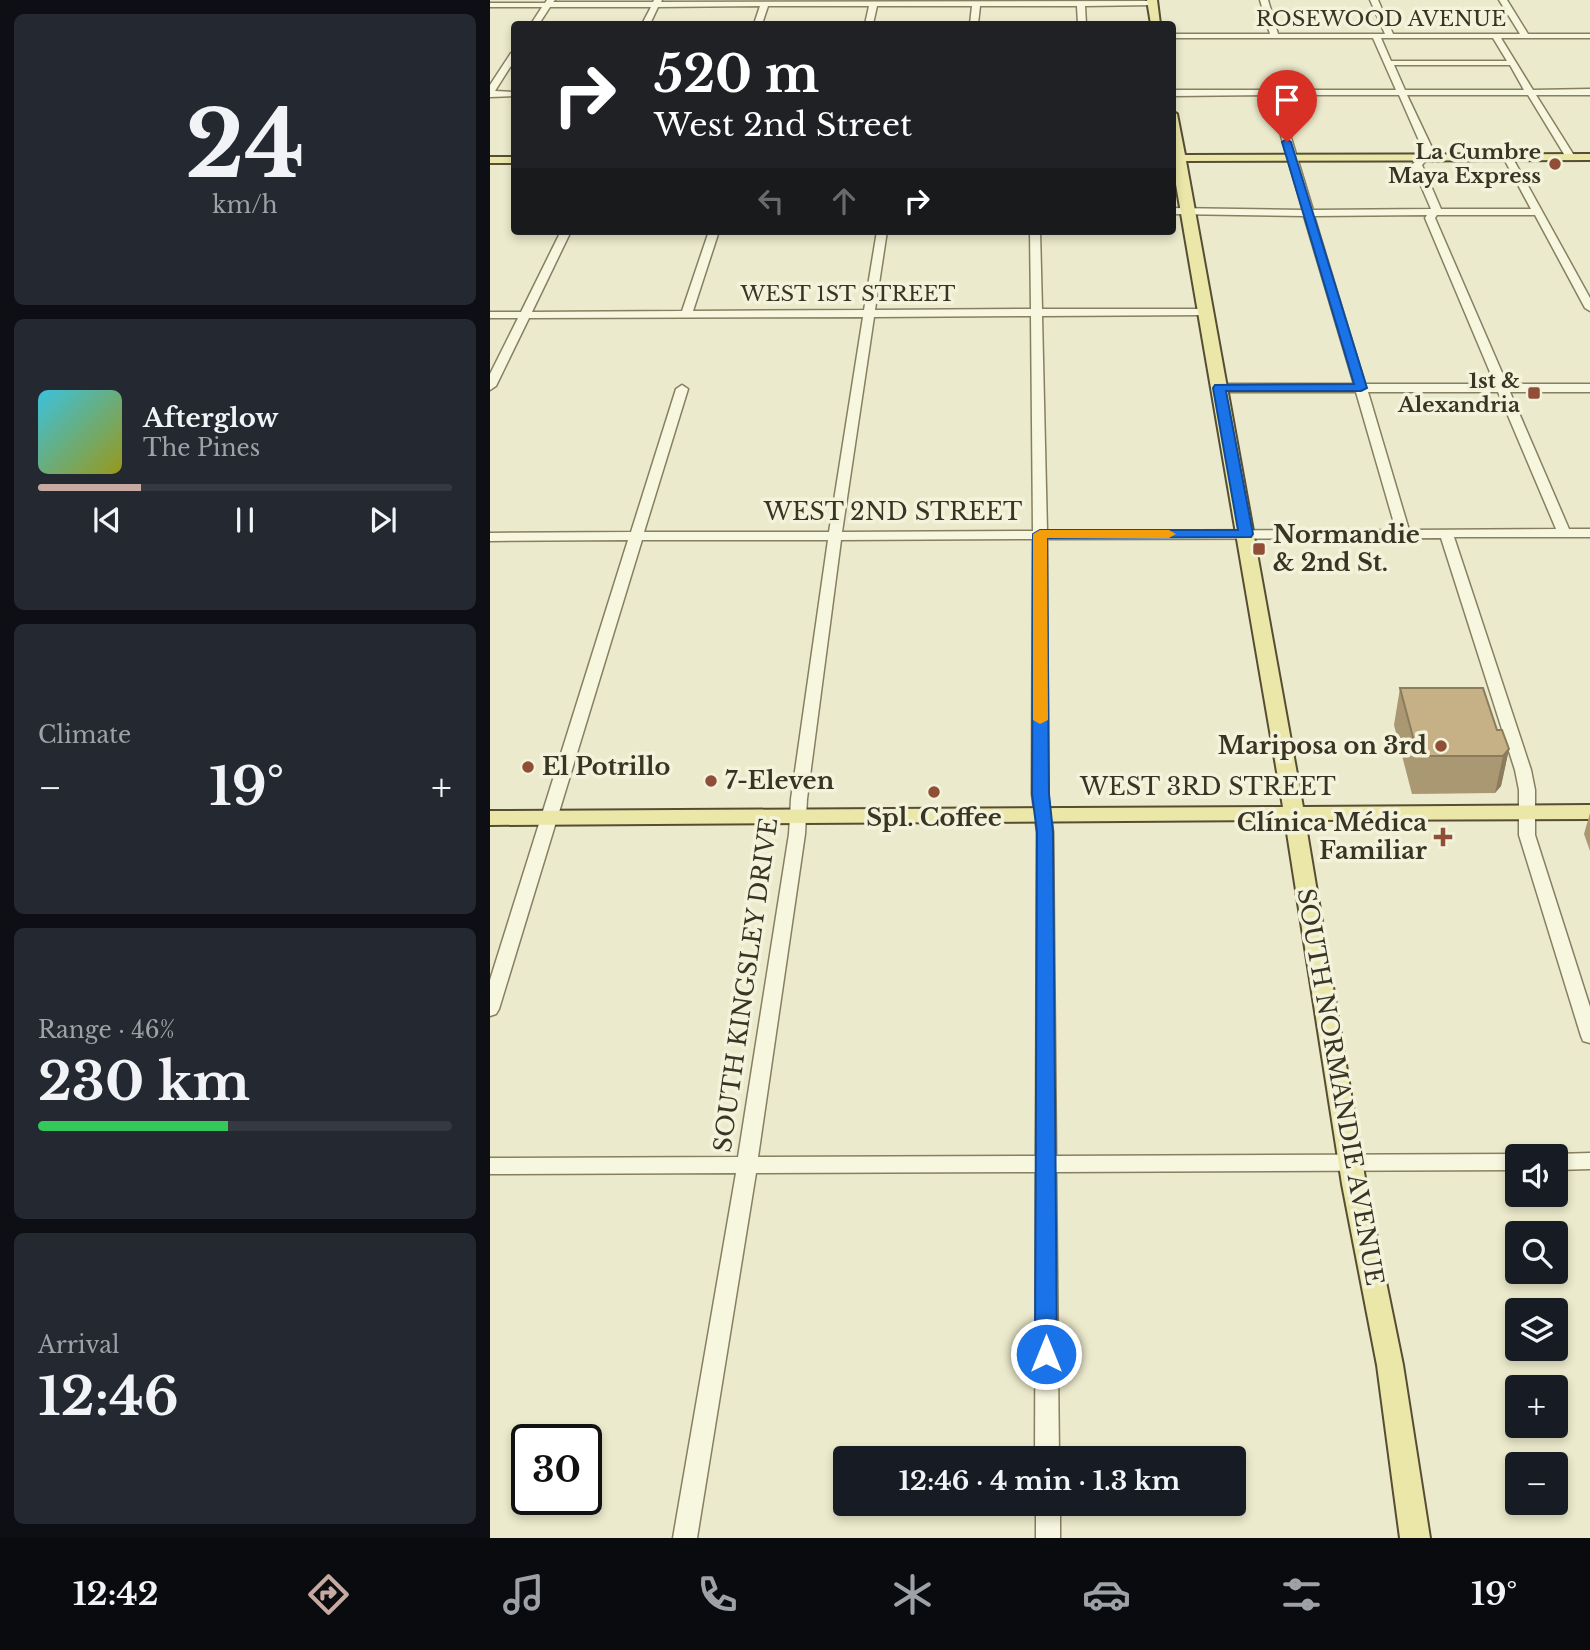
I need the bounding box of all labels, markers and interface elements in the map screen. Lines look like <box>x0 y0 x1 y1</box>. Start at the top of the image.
street label: ROSEWOOD AVENUE <box>1256 6 1506 32</box>
text: 520 m <box>654 44 819 105</box>
icon: right <box>539 49 630 140</box>
pin <box>1257 70 1317 142</box>
icon: arrive <box>1268 81 1306 119</box>
text: 24 <box>185 89 305 202</box>
text: West 2nd Street <box>654 105 912 145</box>
place label: La Cumbre Maya Express <box>1388 139 1541 189</box>
marker: La Cumbre Maya Express <box>1547 156 1563 172</box>
icon: left <box>752 182 790 220</box>
icon: ahead <box>825 182 863 220</box>
icon: right <box>898 182 936 220</box>
text: km/h <box>212 191 278 219</box>
street label: WEST 1ST STREET <box>740 281 956 307</box>
place label: 1st & Alexandria <box>1397 368 1520 418</box>
marker: 1st & Alexandria <box>1526 385 1542 401</box>
text: Afterglow <box>143 402 279 434</box>
text: The Pines <box>143 434 260 462</box>
street label: WEST 2ND STREET <box>763 497 1022 526</box>
icon: previous <box>88 501 126 539</box>
icon: pause <box>226 501 264 539</box>
icon: next <box>364 501 402 539</box>
place label: Normandie & 2nd St. <box>1273 520 1420 577</box>
marker: Normandie & 2nd St. <box>1251 541 1267 557</box>
text: Climate <box>38 721 131 749</box>
place label: Mariposa on 3rd <box>1218 731 1427 760</box>
marker: Mariposa on 3rd <box>1433 738 1449 754</box>
place label: El Potrillo <box>542 752 670 781</box>
text: 19° <box>209 755 284 819</box>
marker: El Potrillo <box>520 759 536 775</box>
text: − <box>38 764 62 811</box>
text: + <box>431 764 452 811</box>
place label: 7-Eleven <box>725 766 835 795</box>
street label: WEST 3RD STREET <box>1079 772 1336 801</box>
marker: 7-Eleven <box>703 773 719 789</box>
marker: Spl. Coffee <box>926 784 942 800</box>
place label: Spl. Coffee <box>866 803 1002 832</box>
place label: Clínica Médica Familiar <box>1237 808 1427 865</box>
street label: SOUTH KINGSLEY DRIVE <box>708 816 783 1154</box>
marker: Clínica Médica Familiar <box>1433 827 1453 847</box>
street label: SOUTH NORMANDIE AVENUE <box>1291 886 1390 1288</box>
text: Range · 46% <box>38 1016 175 1044</box>
text: 230 km <box>38 1050 250 1114</box>
map controls <box>1505 1144 1568 1515</box>
button: sound <box>1505 1144 1568 1207</box>
button: search <box>1505 1221 1568 1284</box>
button: layers <box>1505 1298 1568 1361</box>
position arrow <box>1009 1317 1083 1391</box>
text: Arrival <box>38 1331 119 1359</box>
text: 12:46 <box>38 1365 179 1429</box>
button: + <box>1505 1375 1568 1438</box>
speed limit sign: 30 <box>511 1424 602 1515</box>
button: − <box>1505 1452 1568 1515</box>
text: 12:46 · 4 min · 1.3 km <box>899 1465 1180 1497</box>
icon: directions <box>304 1570 353 1619</box>
icon: music <box>499 1570 548 1619</box>
icon: phone <box>693 1570 742 1619</box>
icon: climate <box>888 1570 937 1619</box>
icon: car <box>1082 1570 1131 1619</box>
icon: filters <box>1277 1570 1326 1619</box>
text: 12:42 <box>73 1574 159 1614</box>
text: 19° <box>1471 1574 1517 1614</box>

